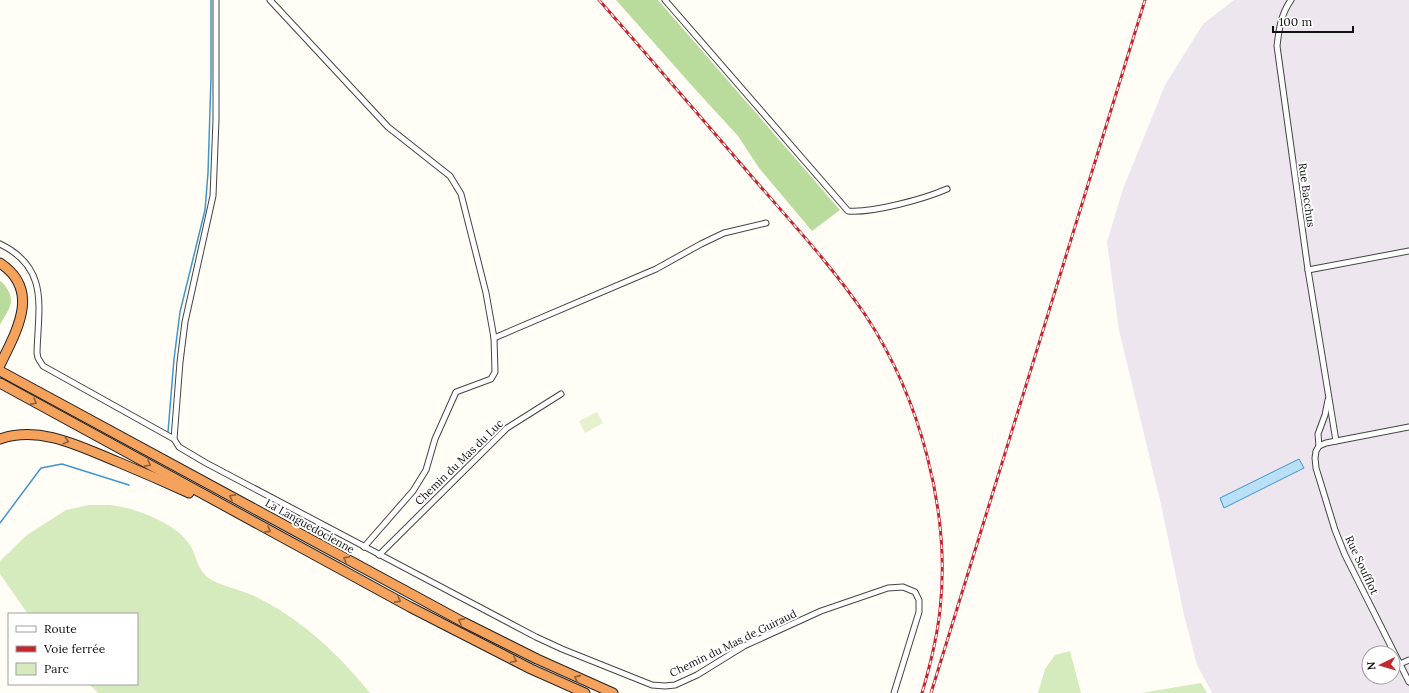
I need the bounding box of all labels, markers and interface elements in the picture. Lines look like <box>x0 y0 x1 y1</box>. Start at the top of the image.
scale bar <box>1273 8 1353 34</box>
text: 100 m <box>1279 14 1312 29</box>
street label: Rue Bacchus <box>1296 162 1318 228</box>
one-way arrow <box>30 397 37 405</box>
street label: Chemin du Mas du Luc <box>412 416 506 508</box>
one-way arrow <box>62 436 69 445</box>
one-way arrow <box>144 460 151 467</box>
one-way arrow <box>229 494 236 502</box>
street label: La Languedocienne <box>263 496 357 556</box>
one-way arrow <box>264 525 271 532</box>
street label: Rue Soufflot <box>1342 533 1382 597</box>
one-way arrow <box>343 556 350 564</box>
one-way arrow <box>394 596 402 603</box>
street label: Chemin du Mas de Guiraud <box>667 606 799 680</box>
legend <box>8 613 138 685</box>
one-way arrow <box>457 618 465 626</box>
text: Route <box>44 621 77 636</box>
text: Voie ferrée <box>43 641 106 656</box>
north arrow <box>1361 645 1401 685</box>
one-way arrow <box>510 655 517 663</box>
text: Parc <box>44 661 69 676</box>
text: N <box>1364 661 1378 671</box>
one-way arrow <box>574 675 582 683</box>

